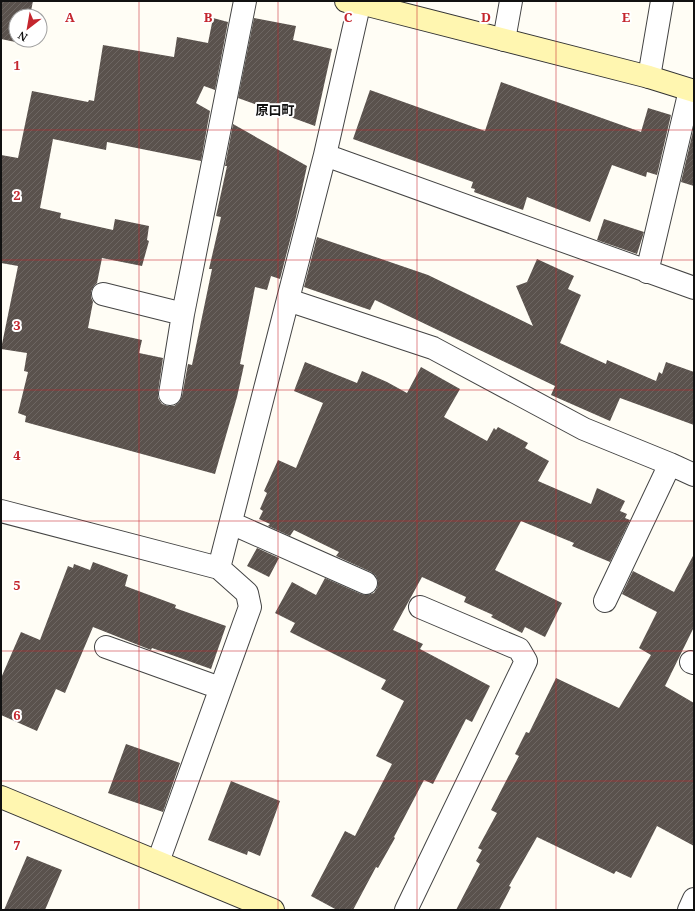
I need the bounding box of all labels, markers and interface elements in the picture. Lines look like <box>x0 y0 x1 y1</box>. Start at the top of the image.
north arrow <box>8 8 48 48</box>
text: A <box>65 8 75 26</box>
text: B <box>204 8 213 26</box>
text: C <box>344 8 353 26</box>
text: D <box>481 8 491 26</box>
text: E <box>622 8 631 26</box>
text: N <box>15 28 30 46</box>
text: 1 <box>13 56 21 74</box>
district label: 原口町 <box>255 101 295 119</box>
text: 2 <box>13 186 21 204</box>
text: 3 <box>13 316 21 334</box>
text: 4 <box>13 446 21 464</box>
text: 5 <box>13 576 21 594</box>
text: 6 <box>13 706 21 724</box>
text: 7 <box>13 836 21 854</box>

